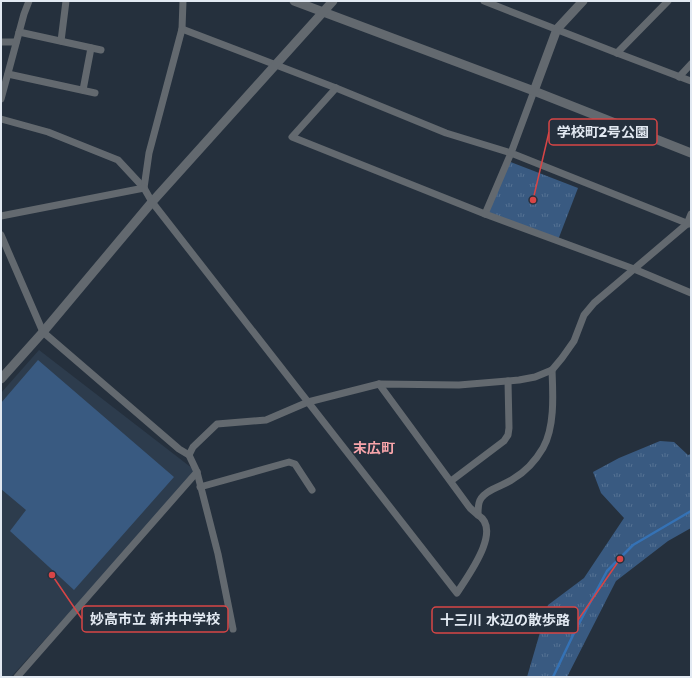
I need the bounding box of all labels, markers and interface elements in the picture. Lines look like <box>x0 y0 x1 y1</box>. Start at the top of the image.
callout: 学校町2号公園 <box>549 119 657 145</box>
text: 学校町2号公園 <box>557 123 649 141</box>
district label: 末広町 <box>353 439 395 457</box>
callout: 妙高市立 新井中学校 <box>82 606 228 632</box>
callout: 十三川 水辺の散歩路 <box>432 607 578 633</box>
text: 妙高市立 新井中学校 <box>90 610 220 628</box>
text: 十三川 水辺の散歩路 <box>440 611 570 629</box>

